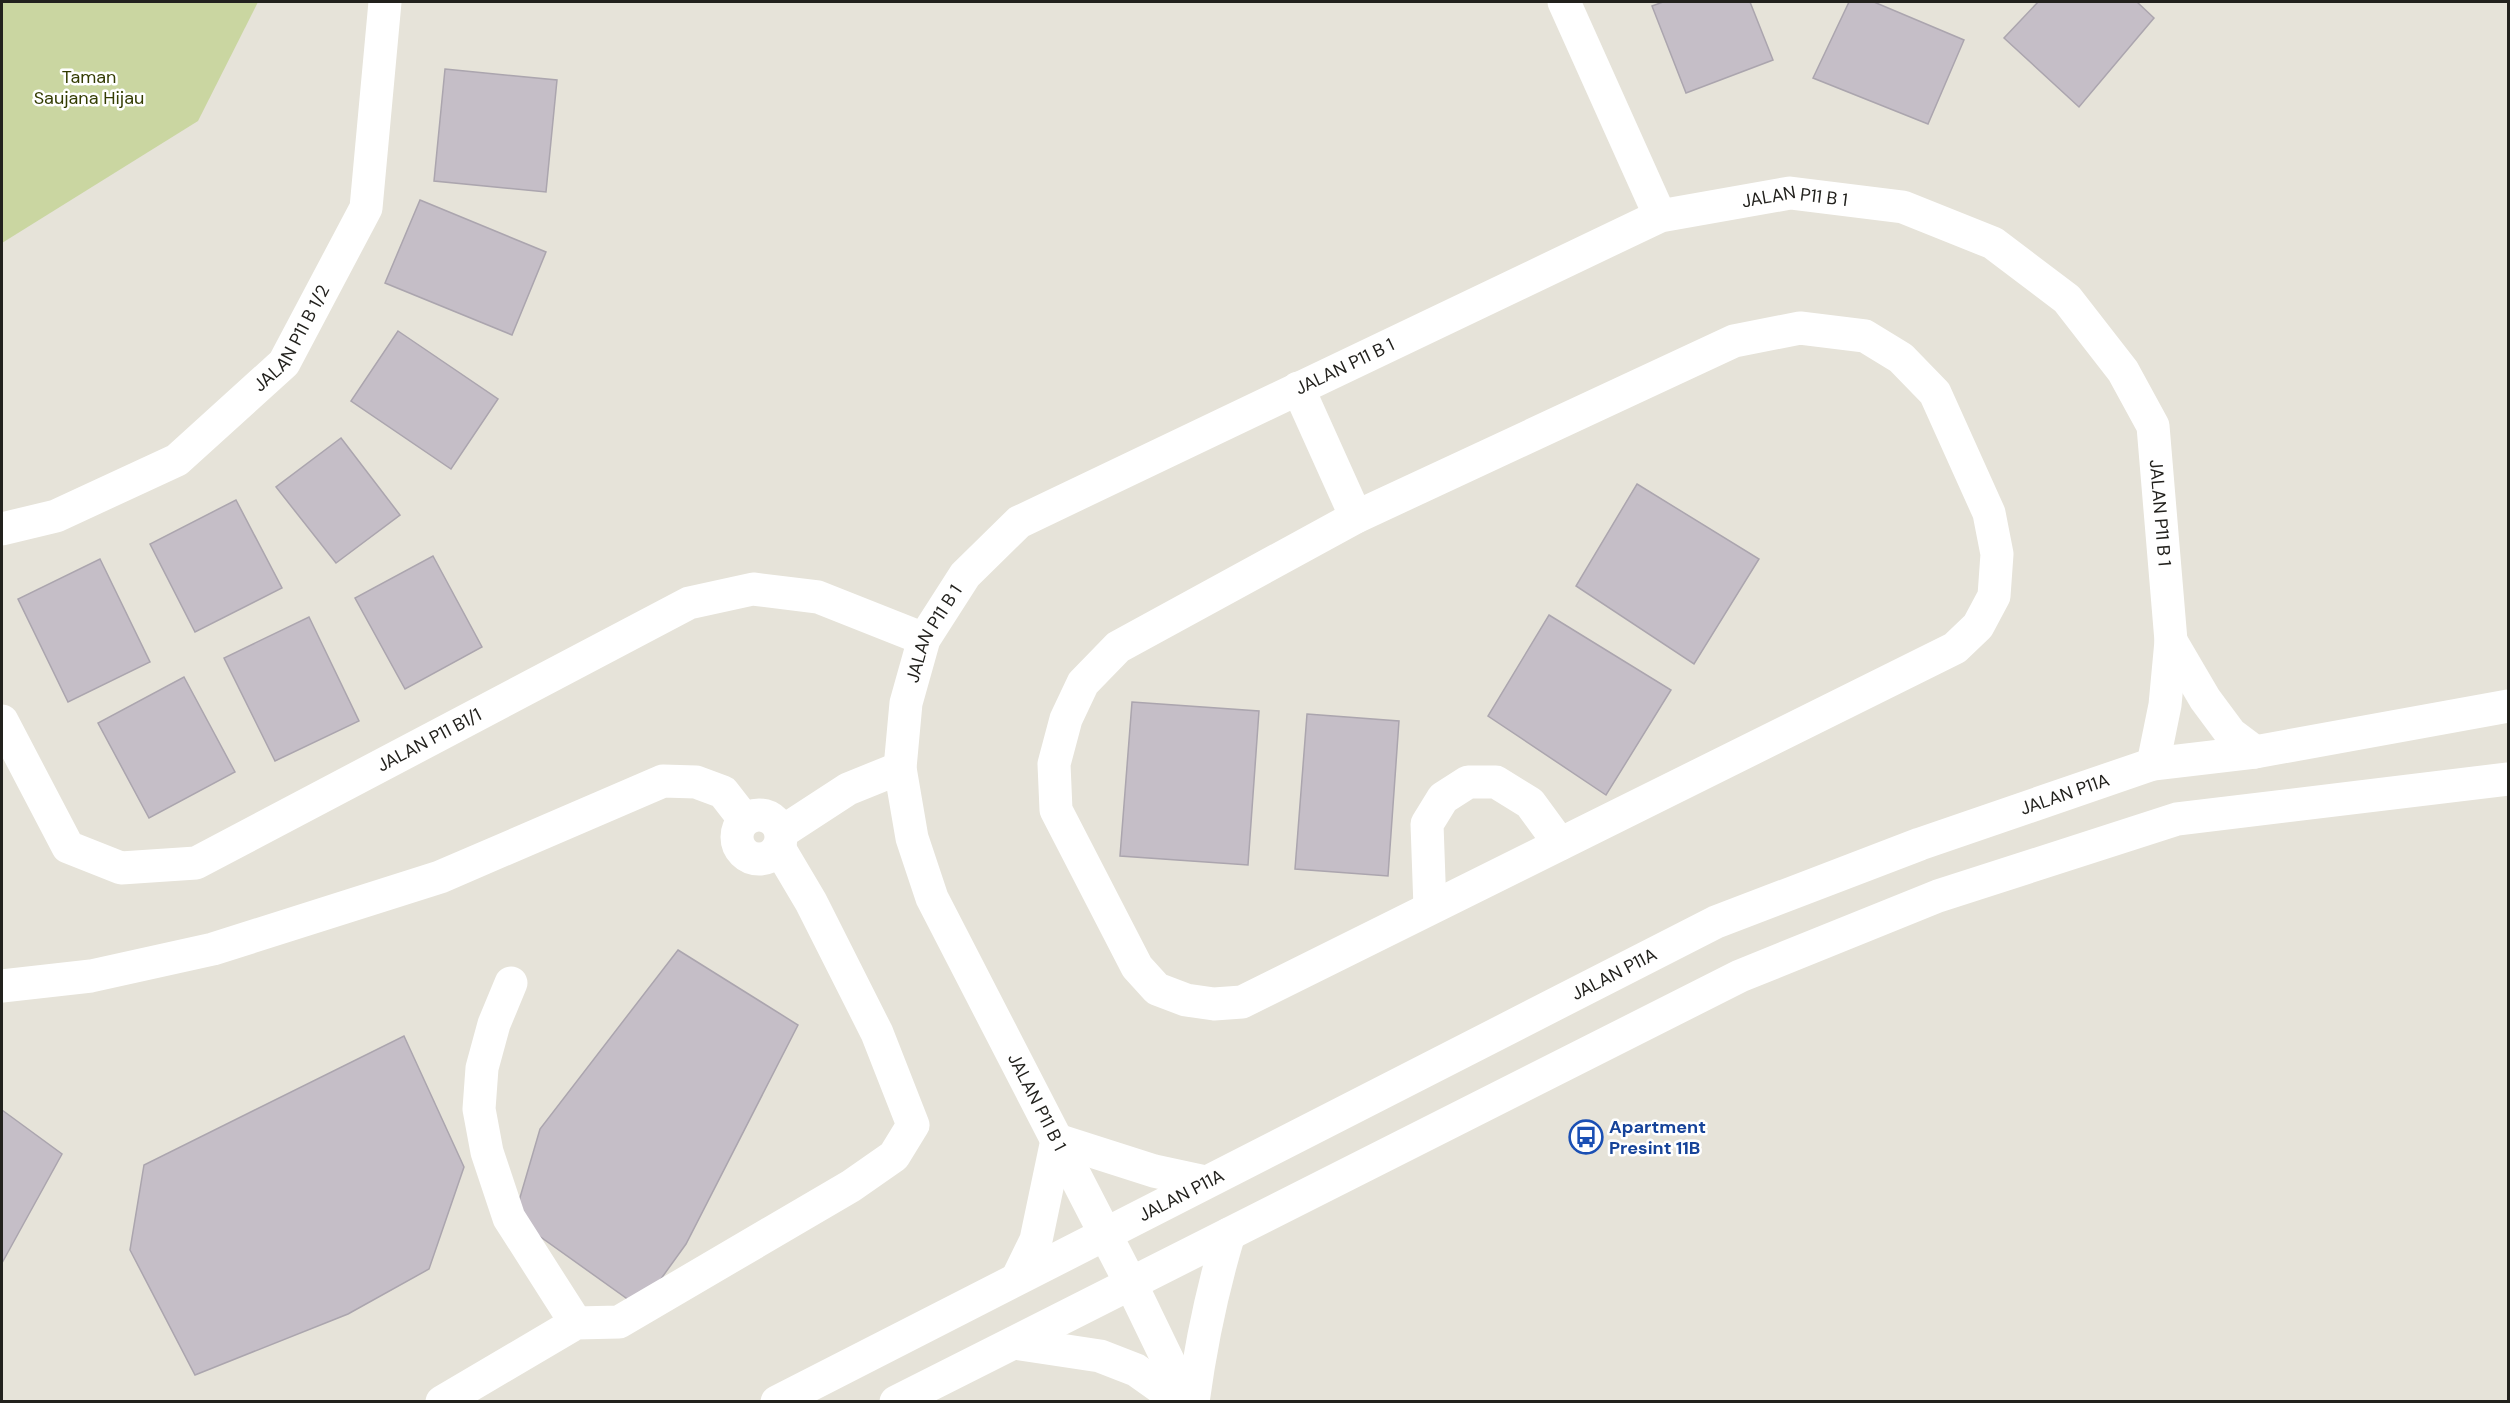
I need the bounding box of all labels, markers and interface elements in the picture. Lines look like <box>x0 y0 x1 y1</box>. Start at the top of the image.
park label: Taman Saujana Hijau <box>34 65 144 110</box>
street label: JALAN P11 B 1 <box>1740 180 1849 213</box>
street label: JALAN P11 B 1/2 <box>248 281 335 397</box>
street label: JALAN P11 B 1 <box>1291 333 1398 400</box>
street label: JALAN P11 B 1 <box>2144 459 2177 567</box>
street label: JALAN P11 B 1 <box>900 580 968 685</box>
street label: JALAN P11 B1/1 <box>373 703 486 777</box>
street label: JALAN P11A <box>2017 768 2113 821</box>
street label: JALAN P11A <box>1567 942 1661 1006</box>
street label: JALAN P11 B 1 <box>1002 1049 1072 1155</box>
place label: Apartment Presint 11B <box>1609 1115 1706 1160</box>
bus stop icon: Apartment Presint 11B <box>1568 1119 1604 1155</box>
street label: JALAN P11A <box>1134 1164 1228 1227</box>

